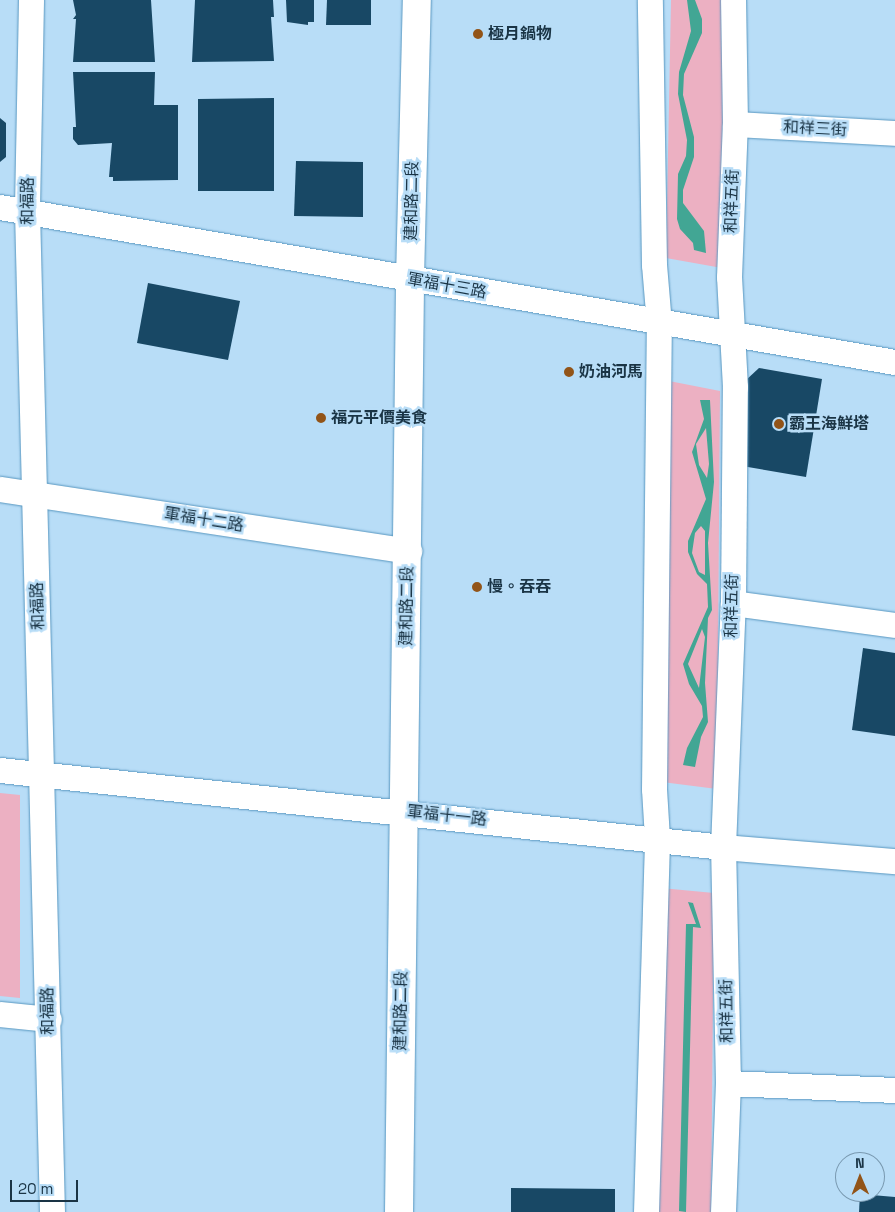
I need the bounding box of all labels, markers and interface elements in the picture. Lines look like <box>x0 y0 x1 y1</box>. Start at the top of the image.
place label: 極月鍋物 <box>488 24 552 44</box>
marker: 極月鍋物 <box>472 28 484 40</box>
street label: 和祥三街 <box>783 118 847 140</box>
street label: 建和路二段 <box>402 161 422 241</box>
street label: 和祥五街 <box>721 169 743 233</box>
street label: 和福路 <box>18 177 38 225</box>
street label: 軍福十三路 <box>406 270 488 302</box>
place label: 奶油河馬 <box>579 362 643 382</box>
marker: 奶油河馬 <box>563 366 575 378</box>
place label: 福元平價美食 <box>331 408 427 428</box>
marker: 福元平價美食 <box>315 412 327 424</box>
place label: 霸王海鮮塔 <box>789 414 869 434</box>
marker: 霸王海鮮塔 <box>773 418 785 430</box>
street label: 軍福十二路 <box>163 504 245 536</box>
street label: 建和路二段 <box>397 566 417 646</box>
street label: 和祥五街 <box>722 574 742 638</box>
place label: 慢。吞吞 <box>487 577 551 597</box>
marker: 慢。吞吞 <box>471 581 483 593</box>
street label: 和福路 <box>28 582 48 630</box>
street label: 軍福十一路 <box>406 802 488 830</box>
street label: 建和路二段 <box>391 971 411 1051</box>
street label: 和祥五街 <box>717 979 737 1043</box>
street label: 和福路 <box>38 987 58 1035</box>
north arrow <box>835 1152 885 1202</box>
text: N <box>855 1154 865 1172</box>
scale bar <box>12 1170 80 1202</box>
text: 20 m <box>18 1179 53 1198</box>

